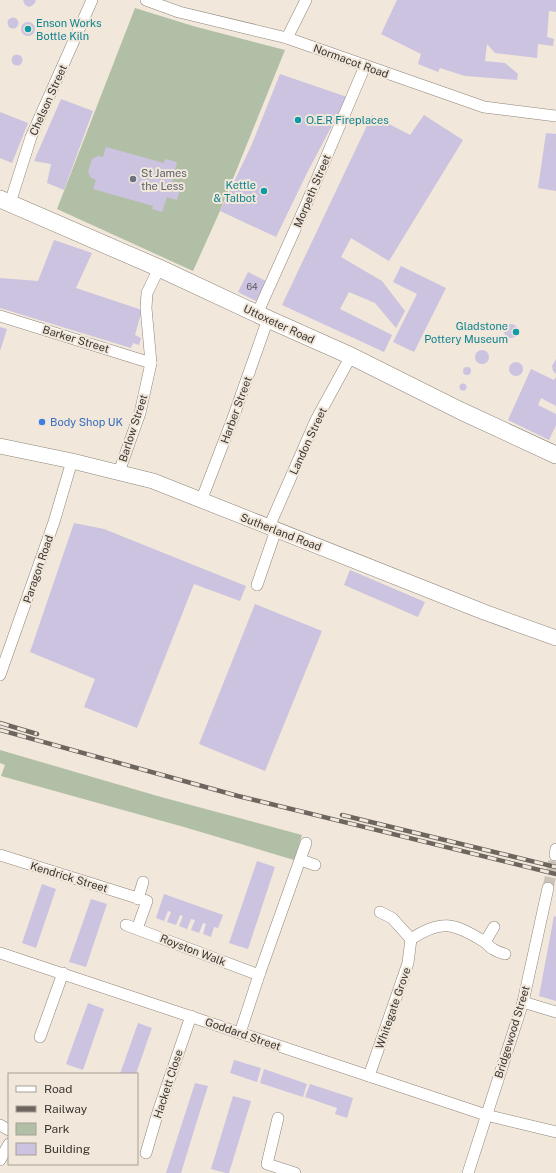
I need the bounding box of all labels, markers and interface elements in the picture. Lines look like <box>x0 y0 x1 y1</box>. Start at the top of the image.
place label: Enson Works Bottle Kiln <box>36 17 102 42</box>
marker: Enson Works Bottle Kiln <box>23 24 33 34</box>
street label: Normacot Road <box>312 42 390 80</box>
street label: Chelson Street <box>27 63 69 137</box>
place label: O.E.R Fireplaces <box>306 114 389 126</box>
marker: O.E.R Fireplaces <box>293 115 303 125</box>
street label: Morpeth Street <box>291 153 333 229</box>
place label: St James the Less <box>141 167 187 192</box>
marker: St James the Less <box>128 174 138 184</box>
place label: Kettle & Talbot <box>213 179 256 204</box>
marker: Kettle & Talbot <box>259 186 269 196</box>
house number: 64 <box>246 281 258 292</box>
street label: Uttoxeter Road <box>242 302 316 346</box>
place label: Gladstone Pottery Museum <box>424 320 508 345</box>
street label: Barker Street <box>41 323 111 355</box>
marker: Gladstone Pottery Museum <box>511 327 521 337</box>
street label: Harber Street <box>218 375 254 445</box>
street label: Barlow Street <box>116 393 150 463</box>
street label: Landon Street <box>287 406 329 476</box>
place label: Body Shop UK <box>50 416 124 428</box>
marker: Body Shop UK <box>37 417 47 427</box>
street label: Sutherland Road <box>239 511 323 553</box>
street label: Paragon Road <box>21 533 55 605</box>
street label: Kendrick Street <box>29 860 109 894</box>
street label: Royston Walk <box>159 932 227 968</box>
street label: Whitegate Grove <box>373 966 413 1050</box>
street label: Bridgewood Street <box>492 984 532 1080</box>
street label: Goddard Street <box>204 1015 282 1053</box>
street label: Hackett Close <box>151 1048 185 1120</box>
legend <box>8 1073 138 1165</box>
text: Road <box>44 1082 72 1096</box>
text: Railway <box>44 1102 88 1116</box>
text: Park <box>44 1122 70 1136</box>
text: Building <box>44 1142 90 1156</box>

